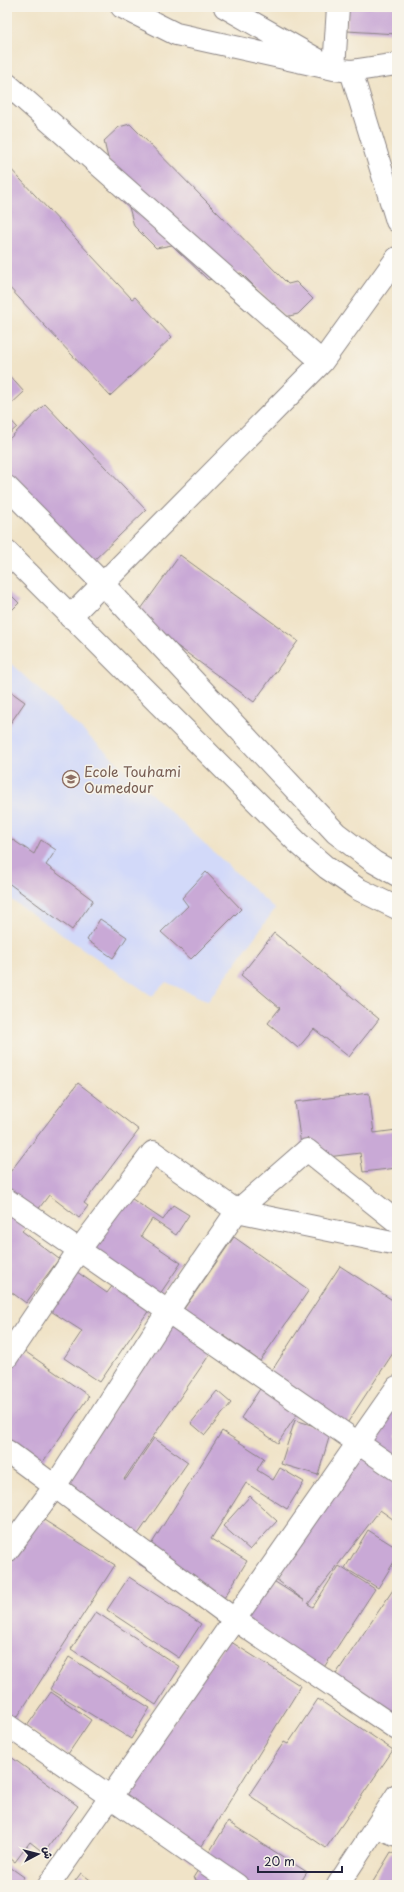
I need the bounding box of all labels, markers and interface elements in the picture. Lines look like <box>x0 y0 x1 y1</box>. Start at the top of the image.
place label: Ecole Touhami Oumedour <box>84 761 181 798</box>
school or university icon: Ecole Touhami Oumedour <box>61 769 81 789</box>
north arrow <box>18 1834 58 1874</box>
text: ش <box>39 1846 58 1860</box>
scale bar <box>258 1848 342 1874</box>
text: 20 m <box>264 1852 295 1870</box>

